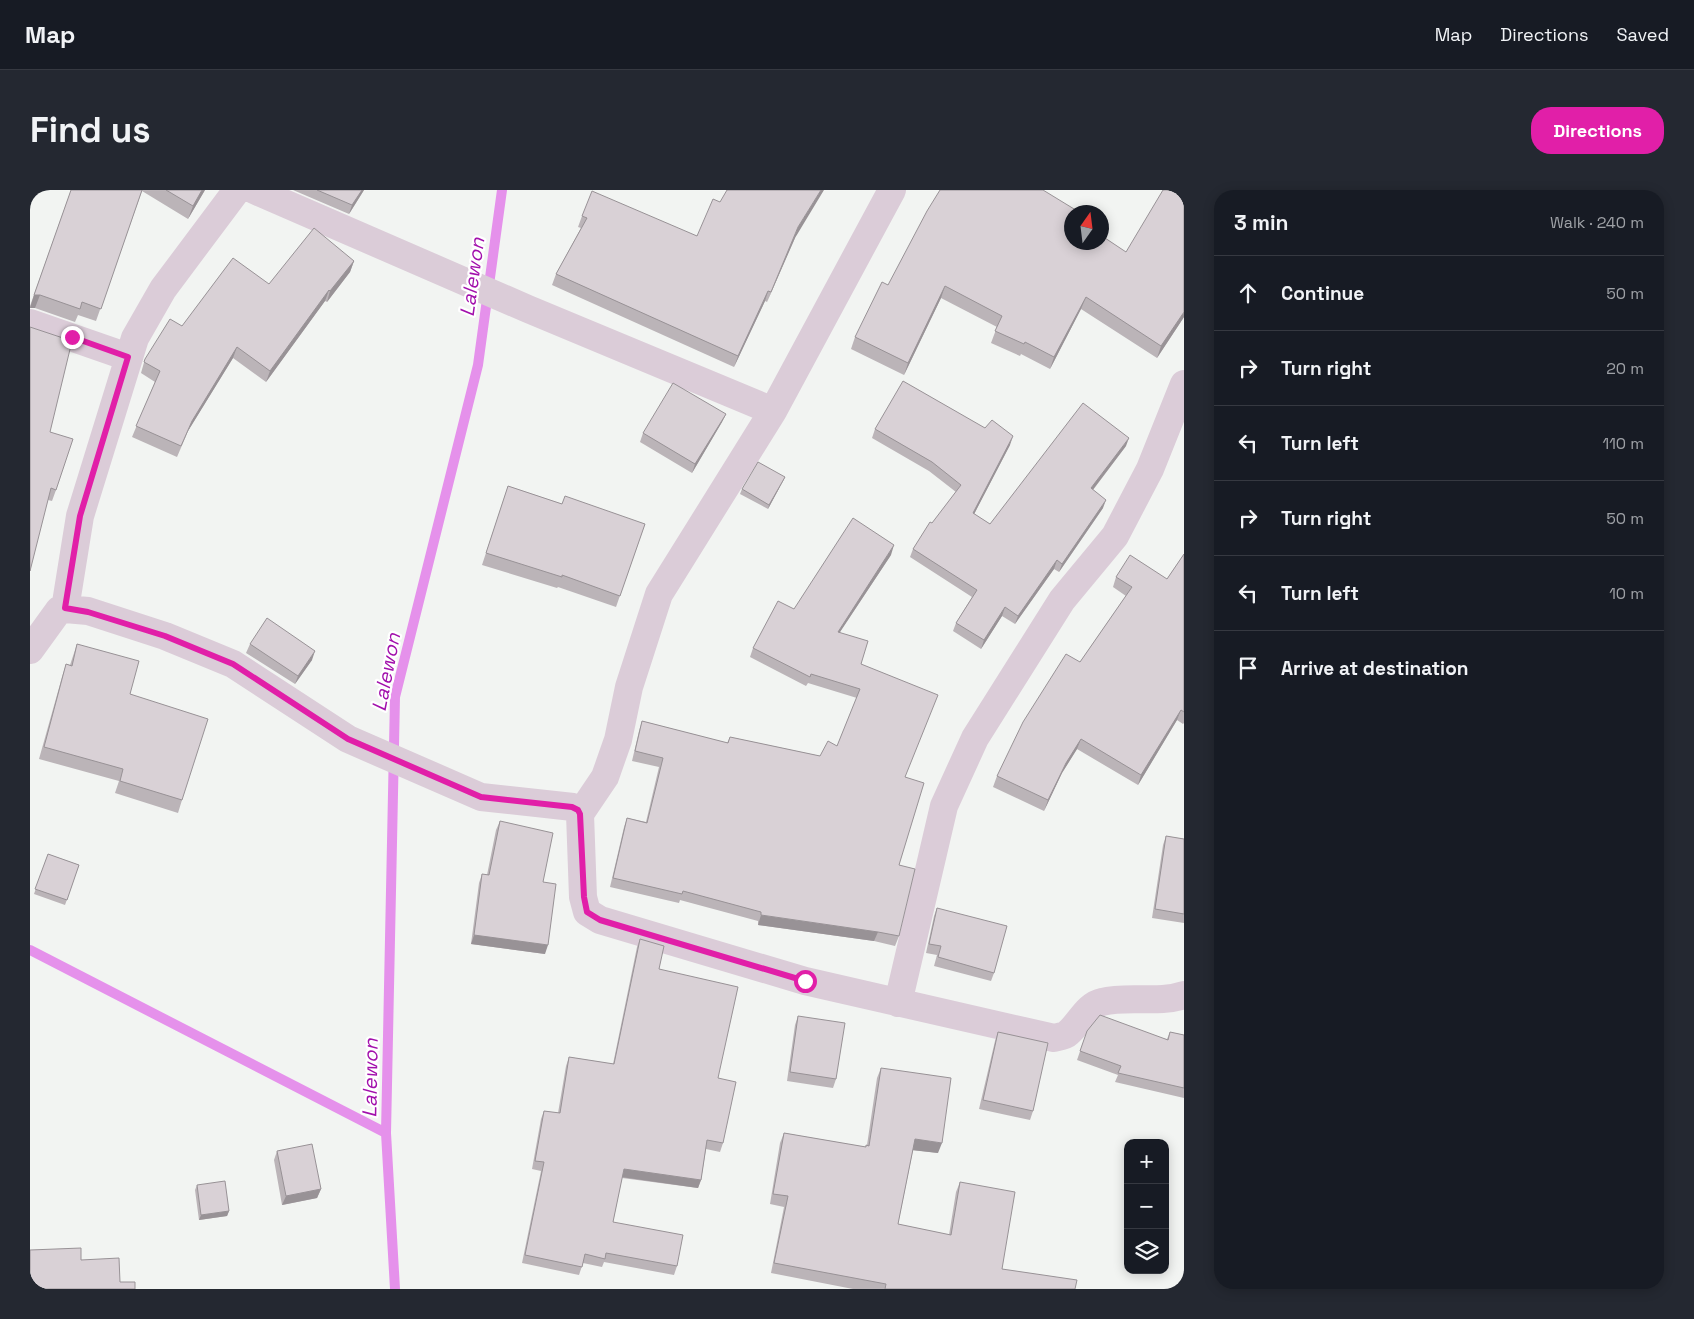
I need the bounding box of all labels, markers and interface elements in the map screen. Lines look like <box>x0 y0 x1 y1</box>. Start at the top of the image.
text: Map <box>25 19 75 50</box>
text: Map <box>1435 23 1472 46</box>
text: Directions <box>1500 23 1589 46</box>
text: Saved <box>1617 23 1669 46</box>
button: Directions <box>1531 107 1664 154</box>
text: Find us <box>30 108 151 152</box>
north arrow <box>1064 205 1109 250</box>
text: 3 min <box>1234 209 1289 236</box>
text: Walk · 240 m <box>1550 212 1644 233</box>
water label: Lalewon <box>454 235 491 318</box>
icon: ahead <box>1234 279 1262 307</box>
text: Continue <box>1281 281 1364 306</box>
text: 50 m <box>1606 283 1644 304</box>
route end <box>61 326 84 349</box>
icon: right <box>1234 354 1262 382</box>
text: Turn right <box>1281 356 1371 381</box>
text: 20 m <box>1606 358 1644 379</box>
icon: left <box>1234 429 1262 457</box>
text: Turn left <box>1281 431 1359 456</box>
text: 110 m <box>1602 433 1644 454</box>
icon: right <box>1234 504 1262 532</box>
text: Turn right <box>1281 506 1371 531</box>
text: 50 m <box>1606 508 1644 529</box>
icon: left <box>1234 579 1262 607</box>
text: Turn left <box>1281 581 1359 606</box>
text: 10 m <box>1609 583 1644 604</box>
water label: Lalewon <box>366 630 406 713</box>
icon: arrive <box>1234 654 1262 682</box>
text: Arrive at destination <box>1281 656 1469 681</box>
route start <box>794 970 817 993</box>
water label: Lalewon <box>356 1037 384 1118</box>
map controls <box>1124 1139 1169 1274</box>
button: + <box>1124 1139 1169 1184</box>
button: − <box>1124 1184 1169 1229</box>
button: layers <box>1124 1229 1169 1274</box>

